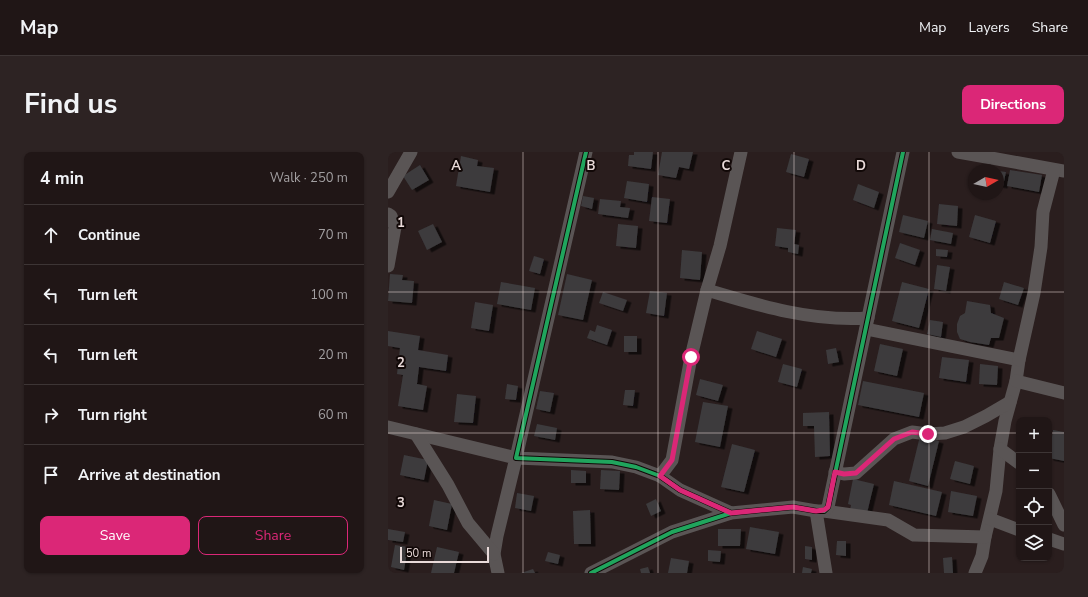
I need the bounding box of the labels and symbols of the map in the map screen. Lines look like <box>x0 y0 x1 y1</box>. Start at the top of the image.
text: A <box>451 157 461 175</box>
text: B <box>587 157 596 175</box>
text: C <box>722 157 731 175</box>
text: D <box>856 157 866 175</box>
north arrow <box>968 164 1004 200</box>
text: 1 <box>397 214 405 232</box>
route start <box>682 348 700 366</box>
text: 2 <box>397 354 405 372</box>
route end <box>919 425 937 443</box>
text: 3 <box>397 494 405 512</box>
scale bar <box>400 545 489 564</box>

